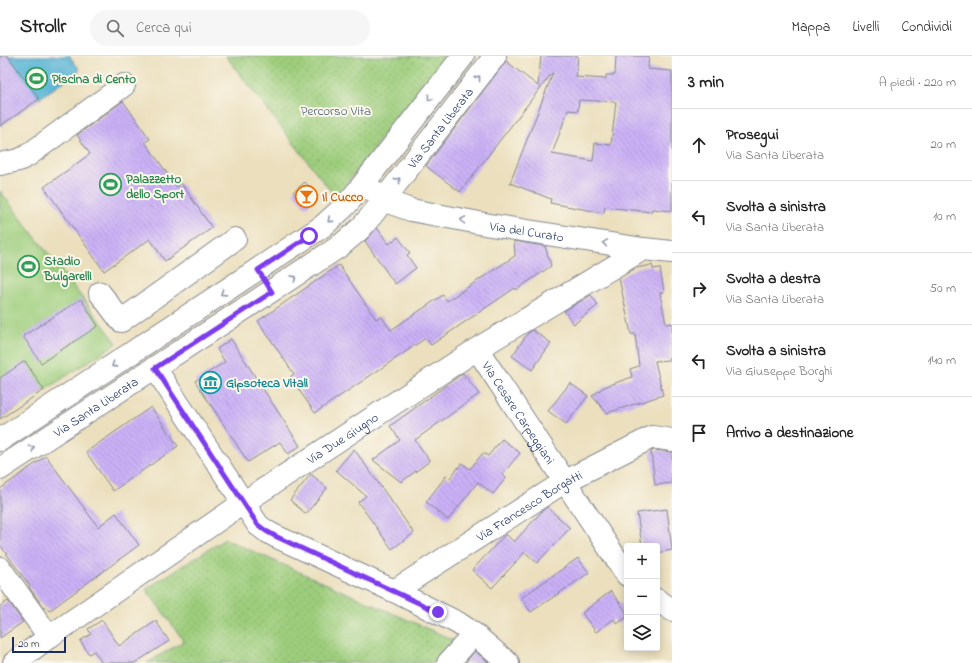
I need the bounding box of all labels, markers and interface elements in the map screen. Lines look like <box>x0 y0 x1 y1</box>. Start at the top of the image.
search box <box>90 10 370 46</box>
text: Strollr <box>20 14 66 41</box>
icon: search <box>104 17 126 39</box>
text: Cerca qui <box>136 17 192 39</box>
text: Mappa <box>792 17 830 38</box>
text: Livelli <box>852 17 879 38</box>
text: Condividi <box>901 17 952 38</box>
sports icon: Piscina di Cento <box>24 65 50 91</box>
place label: Piscina di Cento <box>52 70 136 89</box>
text: 3 min <box>688 70 724 95</box>
text: A piedi · 220 m <box>879 73 956 92</box>
one-way arrow <box>473 75 480 82</box>
street label: Via Santa Liberata <box>403 84 478 174</box>
one-way arrow <box>428 93 435 100</box>
park label: Percorso Vita <box>301 102 371 121</box>
text: Prosegui <box>726 124 779 146</box>
icon: ahead <box>688 134 710 156</box>
text: 20 m <box>931 135 956 154</box>
text: Via Santa Liberata <box>726 146 824 165</box>
place label: Palazzetto dello Sport <box>126 170 185 204</box>
sports icon: Palazzetto dello Sport <box>98 172 124 198</box>
one-way arrow <box>394 178 401 185</box>
bar icon: Il Cucco <box>293 183 319 209</box>
place label: Il Cucco <box>322 188 364 207</box>
text: Svolta a sinistra <box>726 196 826 218</box>
icon: left <box>688 206 710 228</box>
text: 10 m <box>933 207 956 226</box>
one-way arrow <box>328 215 335 222</box>
one-way arrow <box>460 216 466 225</box>
street label: Via del Curato <box>487 217 565 247</box>
text: Via Santa Liberata <box>726 218 824 237</box>
route start <box>300 227 318 245</box>
one-way arrow <box>602 239 608 248</box>
place label: Stadio Bulgarelli <box>43 252 92 288</box>
sports icon: Stadio Bulgarelli <box>16 254 42 280</box>
text: Svolta a destra <box>726 268 821 290</box>
one-way arrow <box>290 275 297 282</box>
icon: right <box>688 278 710 300</box>
text: 50 m <box>930 279 956 298</box>
one-way arrow <box>220 288 227 296</box>
text: Via Santa Liberata <box>726 290 824 309</box>
text: Svolta a sinistra <box>726 340 826 362</box>
icon: left <box>688 350 710 372</box>
text: 140 m <box>928 351 956 370</box>
street label: Via Cesare Carpeggiani <box>476 357 559 468</box>
one-way arrow <box>112 360 119 367</box>
text: Via Giuseppe Borghi <box>726 362 832 381</box>
museum icon: Gipsoteca Vitali <box>197 369 223 395</box>
street label: Via Santa Liberata <box>49 373 142 443</box>
place label: Gipsoteca Vitali <box>226 374 308 393</box>
street label: Via Due Giugno <box>302 408 383 470</box>
icon: arrive <box>688 422 710 444</box>
text: Arrivo a destinazione <box>726 422 853 444</box>
one-way arrow <box>28 446 35 453</box>
street label: Via Francesco Borgatti <box>472 466 586 547</box>
map controls <box>624 543 660 651</box>
button: + <box>624 543 660 579</box>
button: − <box>624 579 660 615</box>
route end <box>429 603 447 621</box>
button: layers <box>624 615 660 651</box>
scale bar <box>12 635 66 654</box>
text: 20 m <box>18 636 40 652</box>

